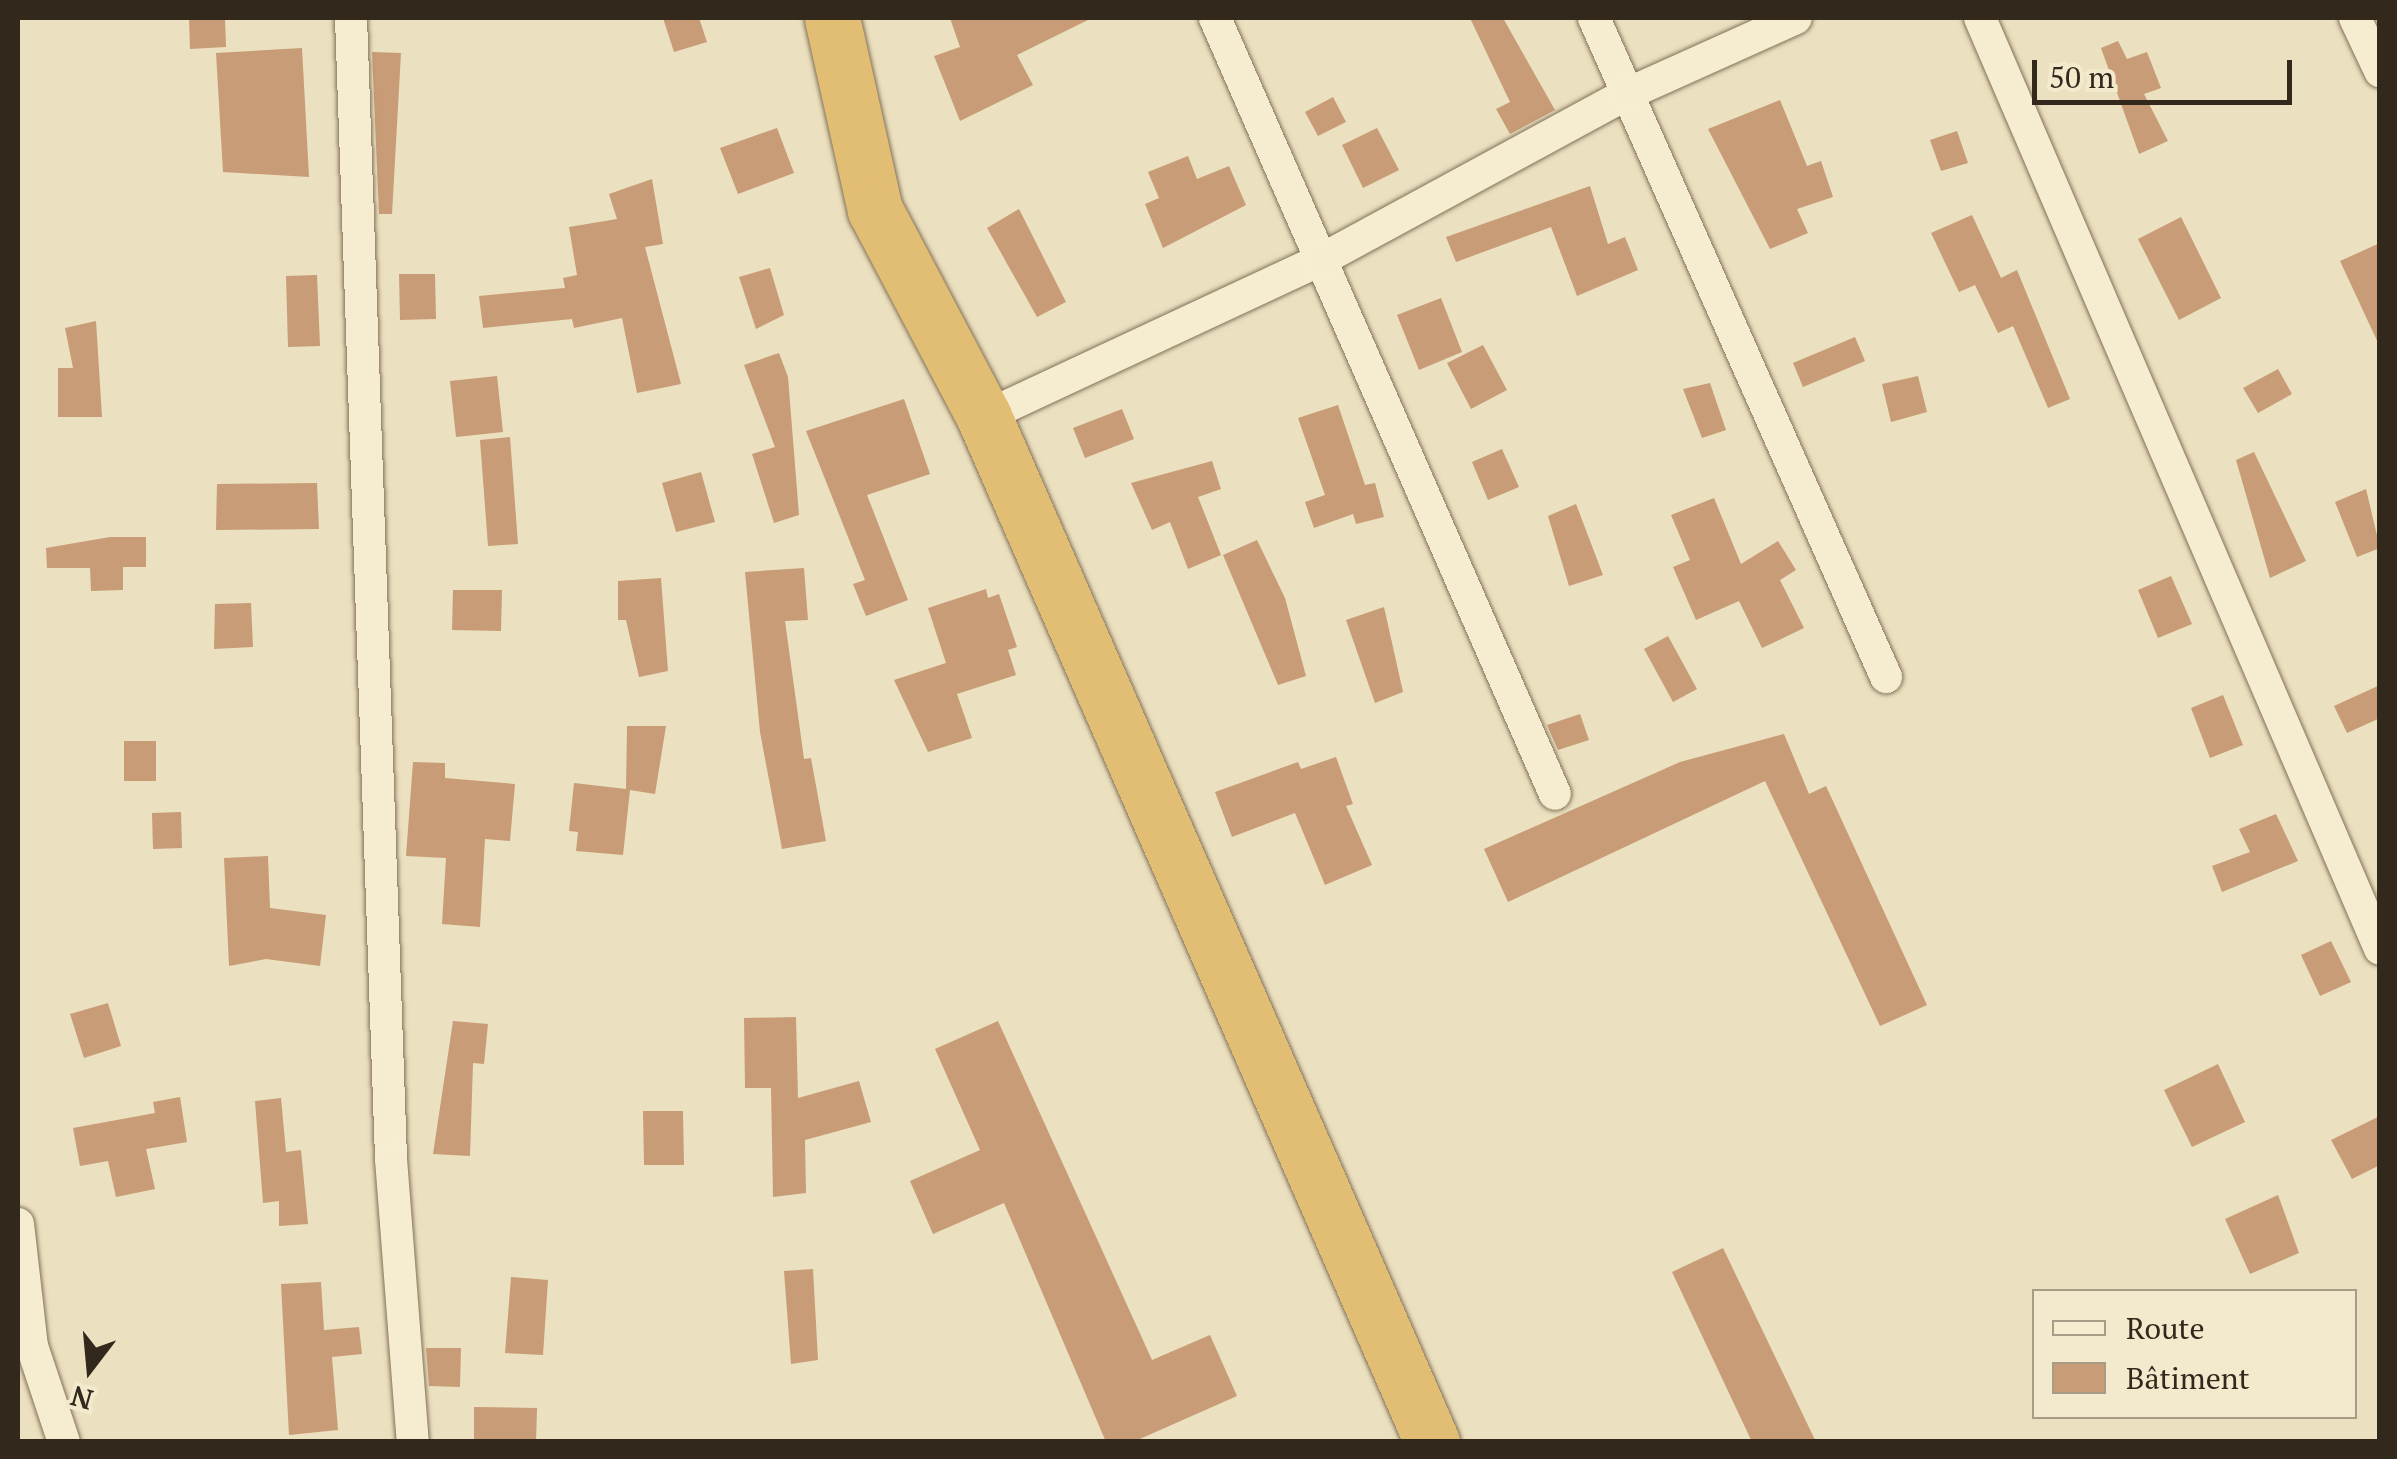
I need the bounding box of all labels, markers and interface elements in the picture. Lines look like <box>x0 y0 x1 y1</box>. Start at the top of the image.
scale bar <box>2037 40 2297 102</box>
text: 50 m <box>2049 57 2114 97</box>
legend <box>2032 1289 2357 1419</box>
text: Route <box>2126 1308 2205 1348</box>
north arrow <box>40 1319 140 1419</box>
text: Bâtiment <box>2126 1358 2250 1398</box>
text: N <box>66 1378 97 1419</box>

